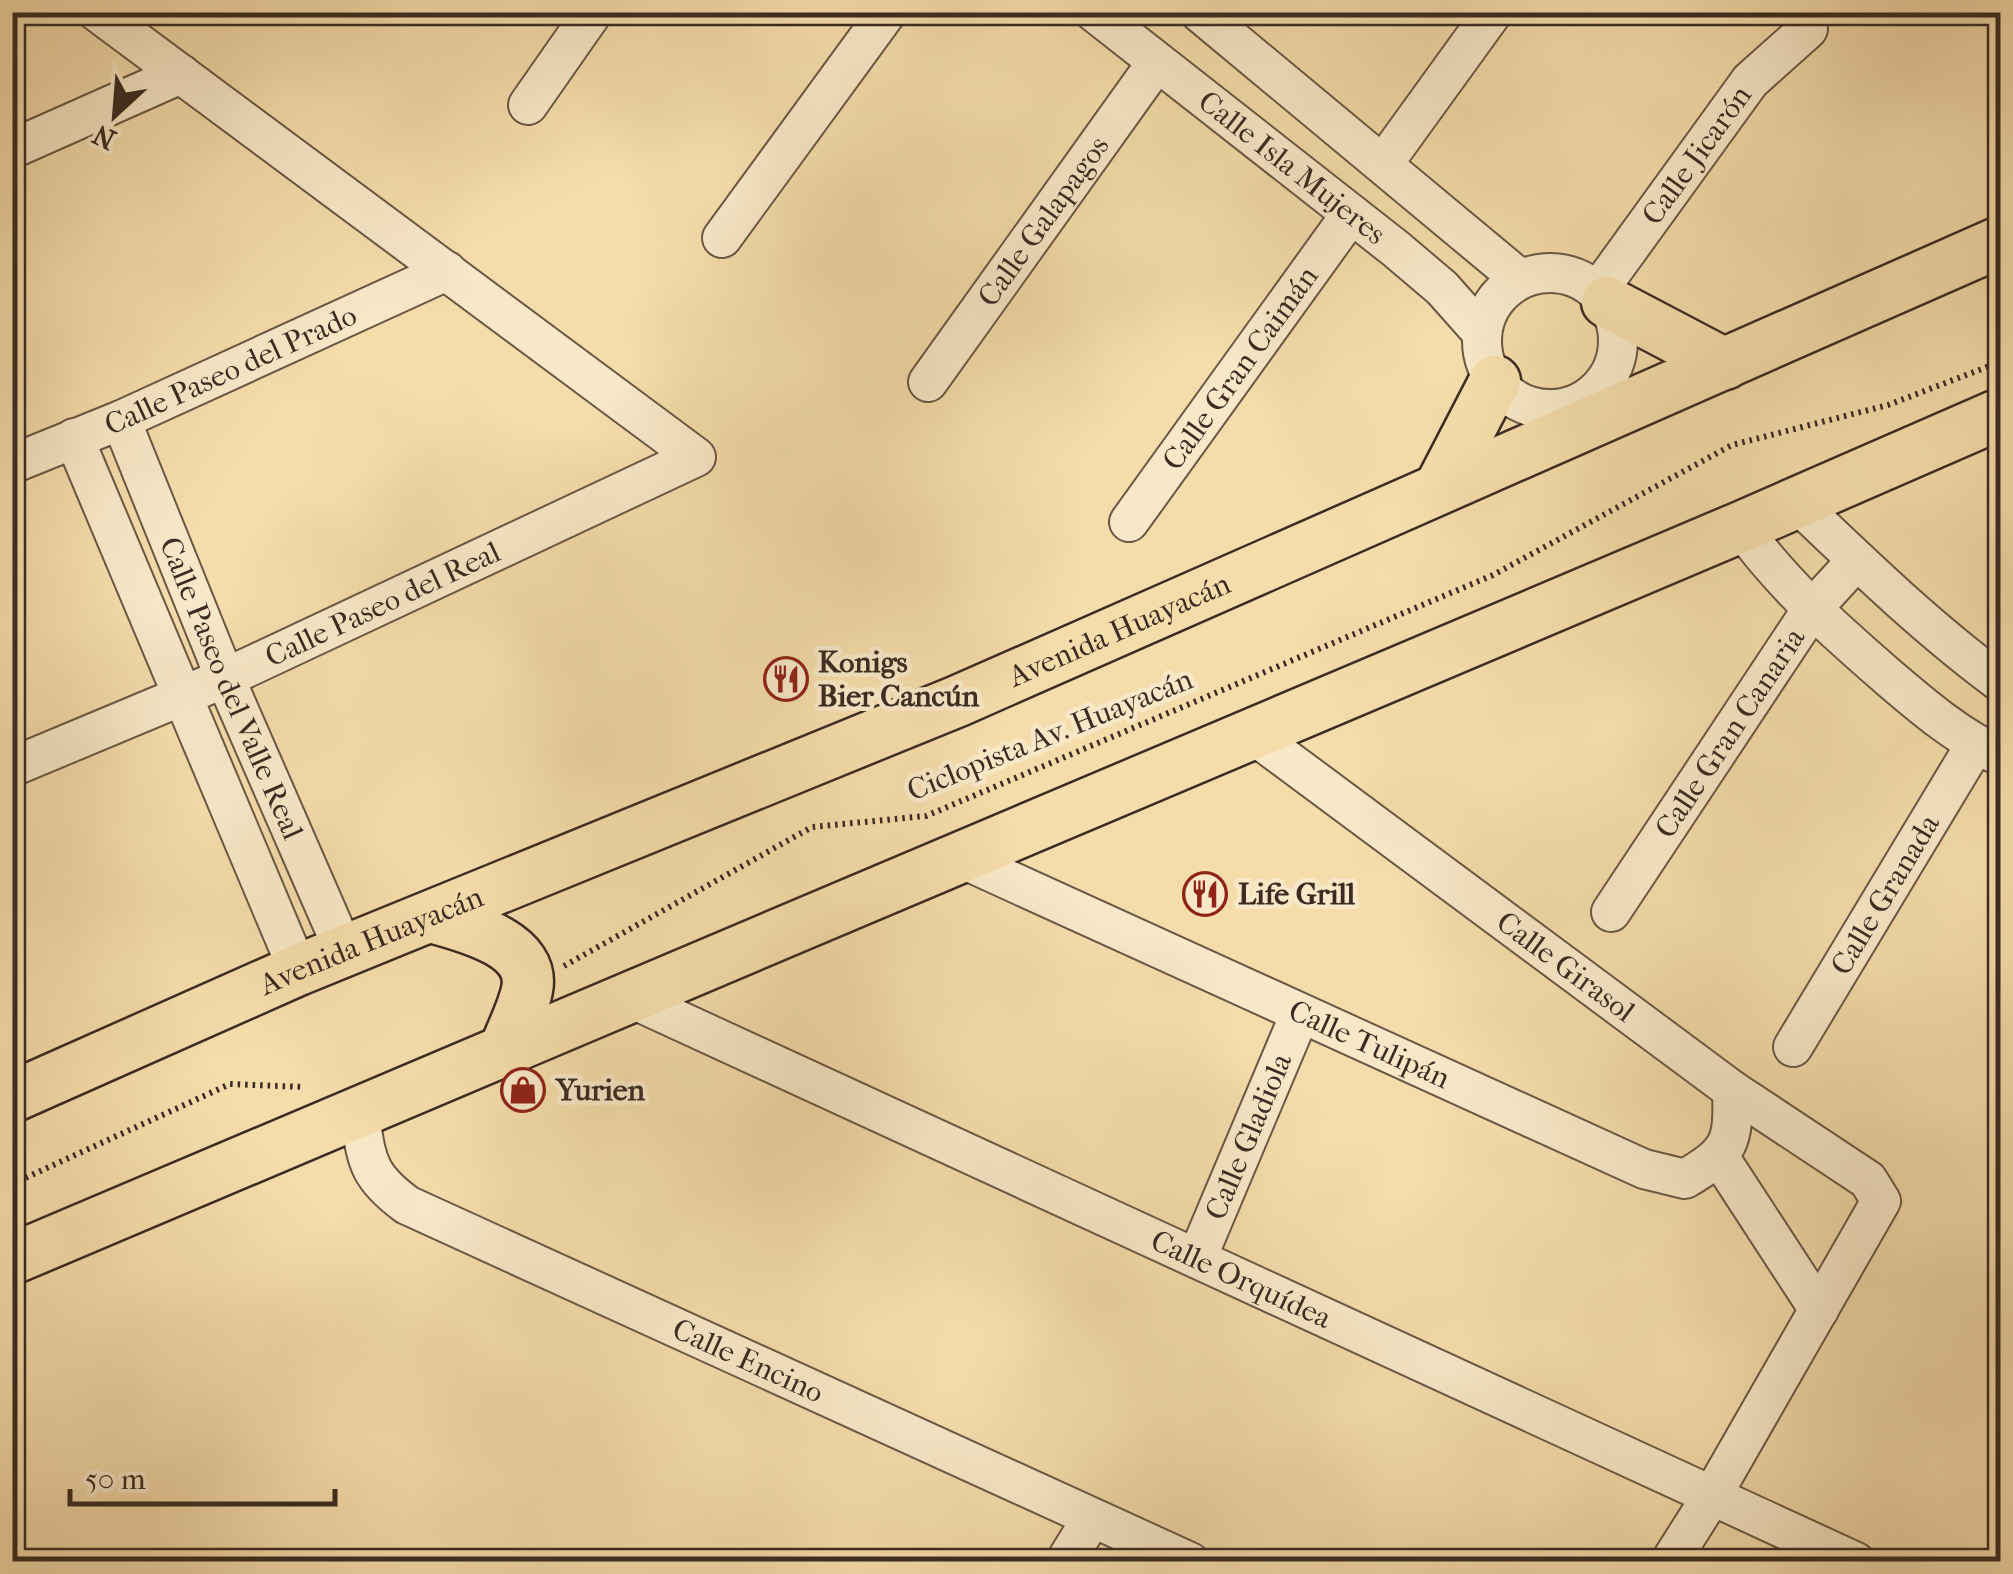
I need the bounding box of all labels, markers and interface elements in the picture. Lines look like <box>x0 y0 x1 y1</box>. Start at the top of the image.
north arrow <box>65 65 165 165</box>
street label: Calle Jicarón <box>1634 78 1759 231</box>
street label: Calle Isla Mujeres <box>1192 83 1393 252</box>
text: N <box>87 117 121 157</box>
street label: Calle Galapagos <box>970 129 1116 313</box>
street label: Calle Gran Caimán <box>1155 259 1326 477</box>
street label: Calle Paseo del Prado <box>99 297 362 442</box>
street label: Calle Paseo del Valle Real <box>153 532 311 845</box>
street label: Calle Paseo del Real <box>260 534 506 674</box>
street label: Avenida Huayacán <box>1002 566 1236 694</box>
street label: Calle Gran Canaria <box>1648 620 1813 844</box>
place label: Konigs Bier Cancún <box>818 645 980 714</box>
restaurant icon: Konigs Bier Cancún <box>763 656 809 702</box>
street label: Ciclopista Av. Huayacán <box>902 661 1198 808</box>
street label: Calle Granada <box>1823 807 1947 981</box>
restaurant icon: Life Grill <box>1182 871 1228 917</box>
place label: Life Grill <box>1238 877 1356 912</box>
street label: Avenida Huayacán <box>253 879 489 1003</box>
street label: Calle Girasol <box>1490 904 1642 1029</box>
street label: Calle Tulipán <box>1283 992 1456 1096</box>
street label: Calle Gladiola <box>1198 1047 1299 1225</box>
shop icon: Yurien <box>500 1067 546 1113</box>
place label: Yurien <box>554 1073 646 1108</box>
street label: Calle Orquídea <box>1146 1223 1338 1336</box>
street label: Calle Encino <box>667 1311 829 1410</box>
scale bar <box>70 1444 335 1506</box>
text: 50 m <box>85 1462 146 1497</box>

